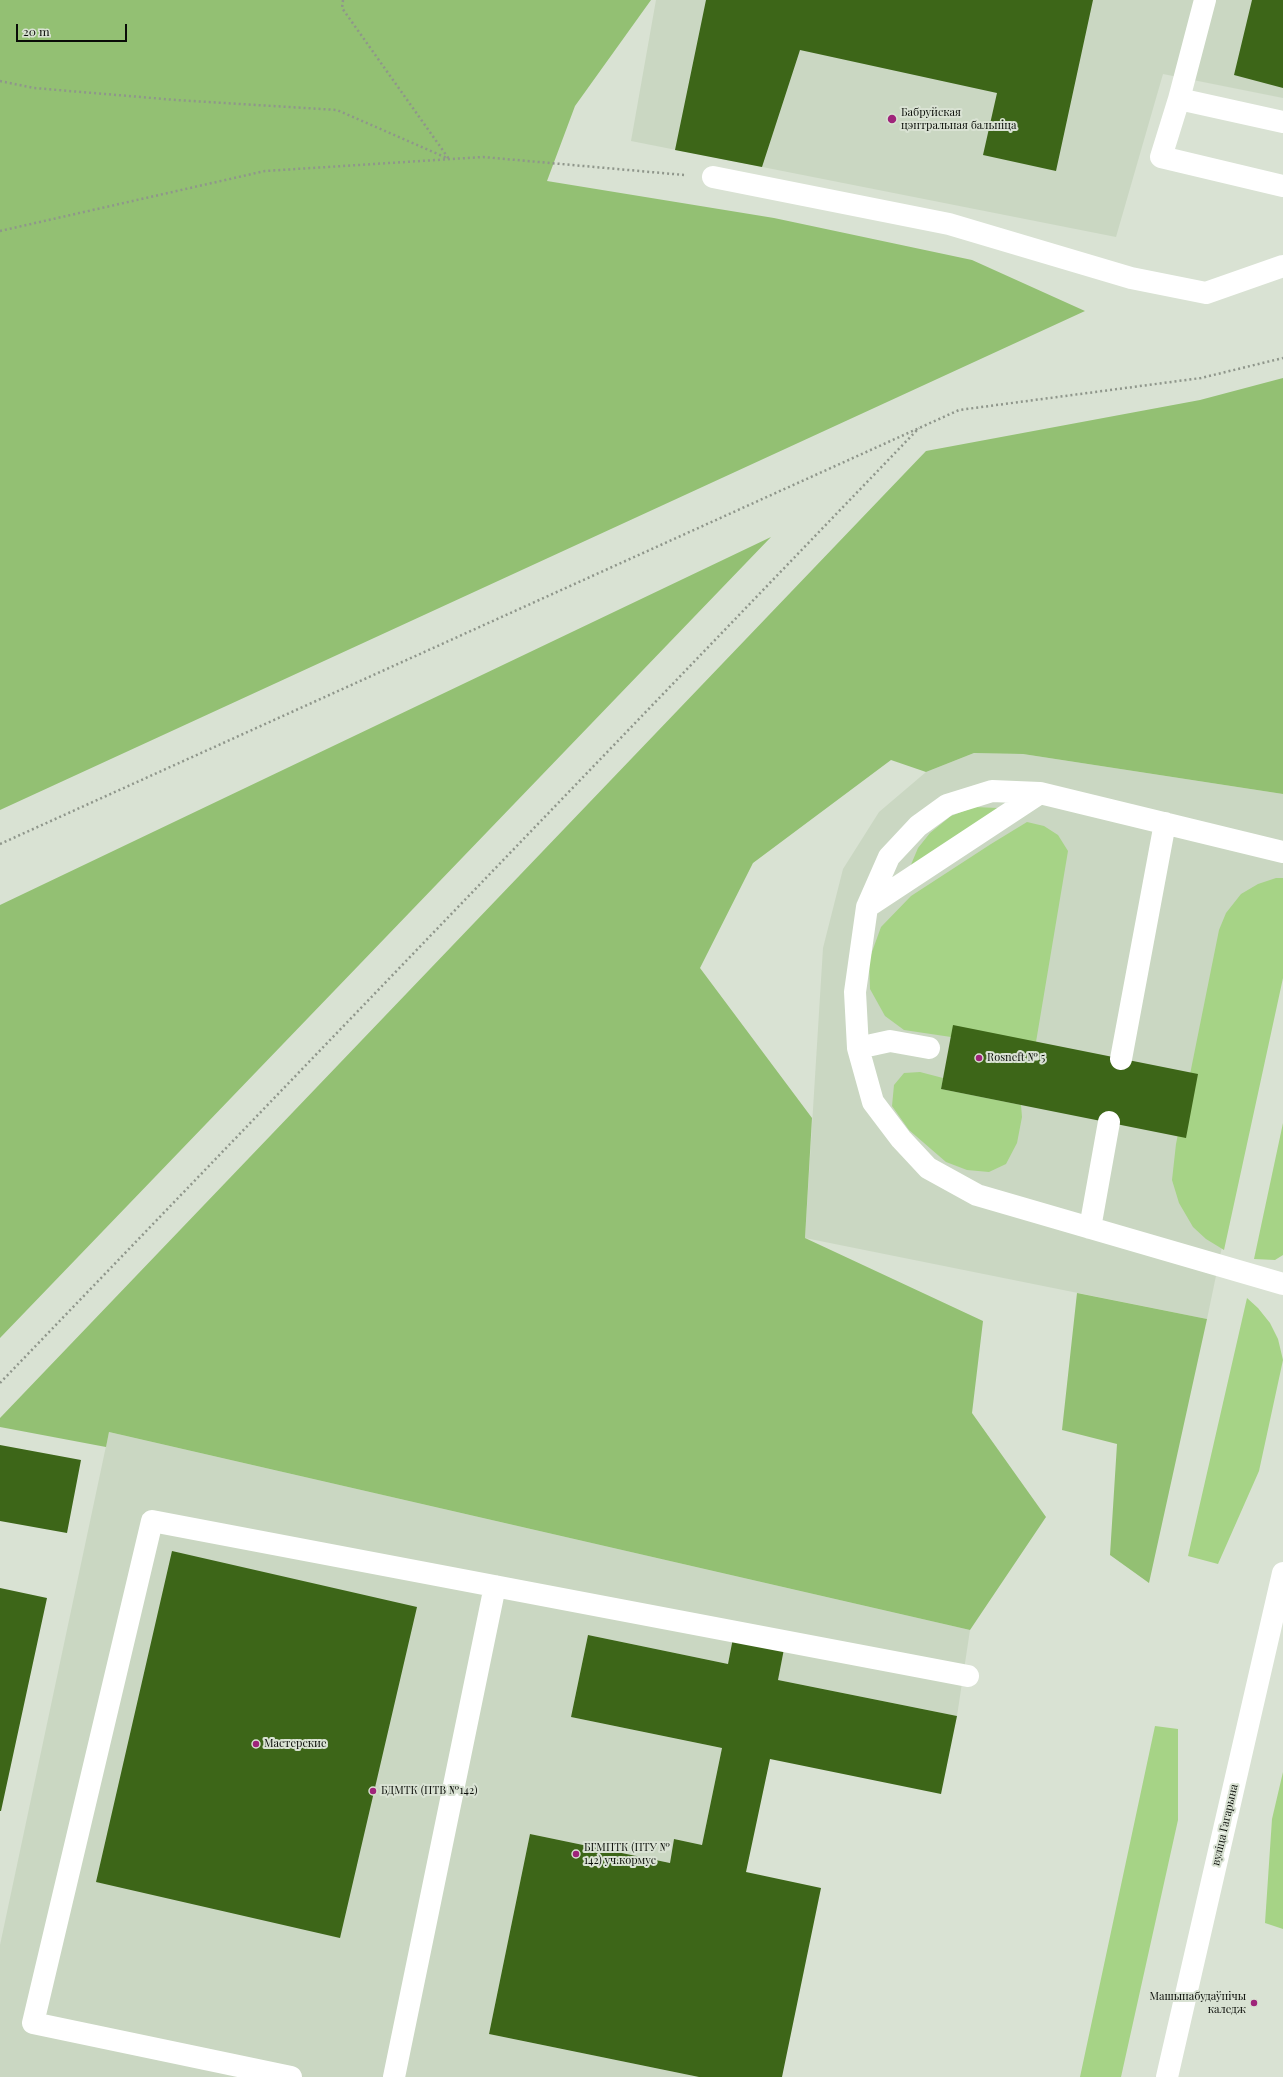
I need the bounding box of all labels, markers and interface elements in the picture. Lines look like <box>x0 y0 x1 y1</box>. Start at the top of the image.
scale bar <box>18 16 129 42</box>
text: 20 m <box>23 23 50 39</box>
place label: Бабруйская цэнтральная бальніца <box>901 106 1016 132</box>
marker: Бабруйская цэнтральная бальніца <box>886 113 898 125</box>
place label: Rosneft № 5 <box>987 1051 1045 1065</box>
marker: Rosneft № 5 <box>974 1053 984 1063</box>
place label: Мастерские <box>264 1737 326 1751</box>
marker: Мастерские <box>251 1739 261 1749</box>
street label: вуліца Гагарына <box>1209 1783 1241 1867</box>
place label: БДМТК (ПТВ №142) <box>381 1784 477 1798</box>
marker: БДМТК (ПТВ №142) <box>368 1786 378 1796</box>
place label: БГМПТК (ПТУ № 142) уч.кормус <box>584 1841 670 1867</box>
marker: БГМПТК (ПТУ № 142) уч.кормус <box>571 1849 581 1859</box>
place label: Машынабудаўнічы каледж <box>1149 1990 1246 2016</box>
marker: Машынабудаўнічы каледж <box>1249 1998 1259 2008</box>

